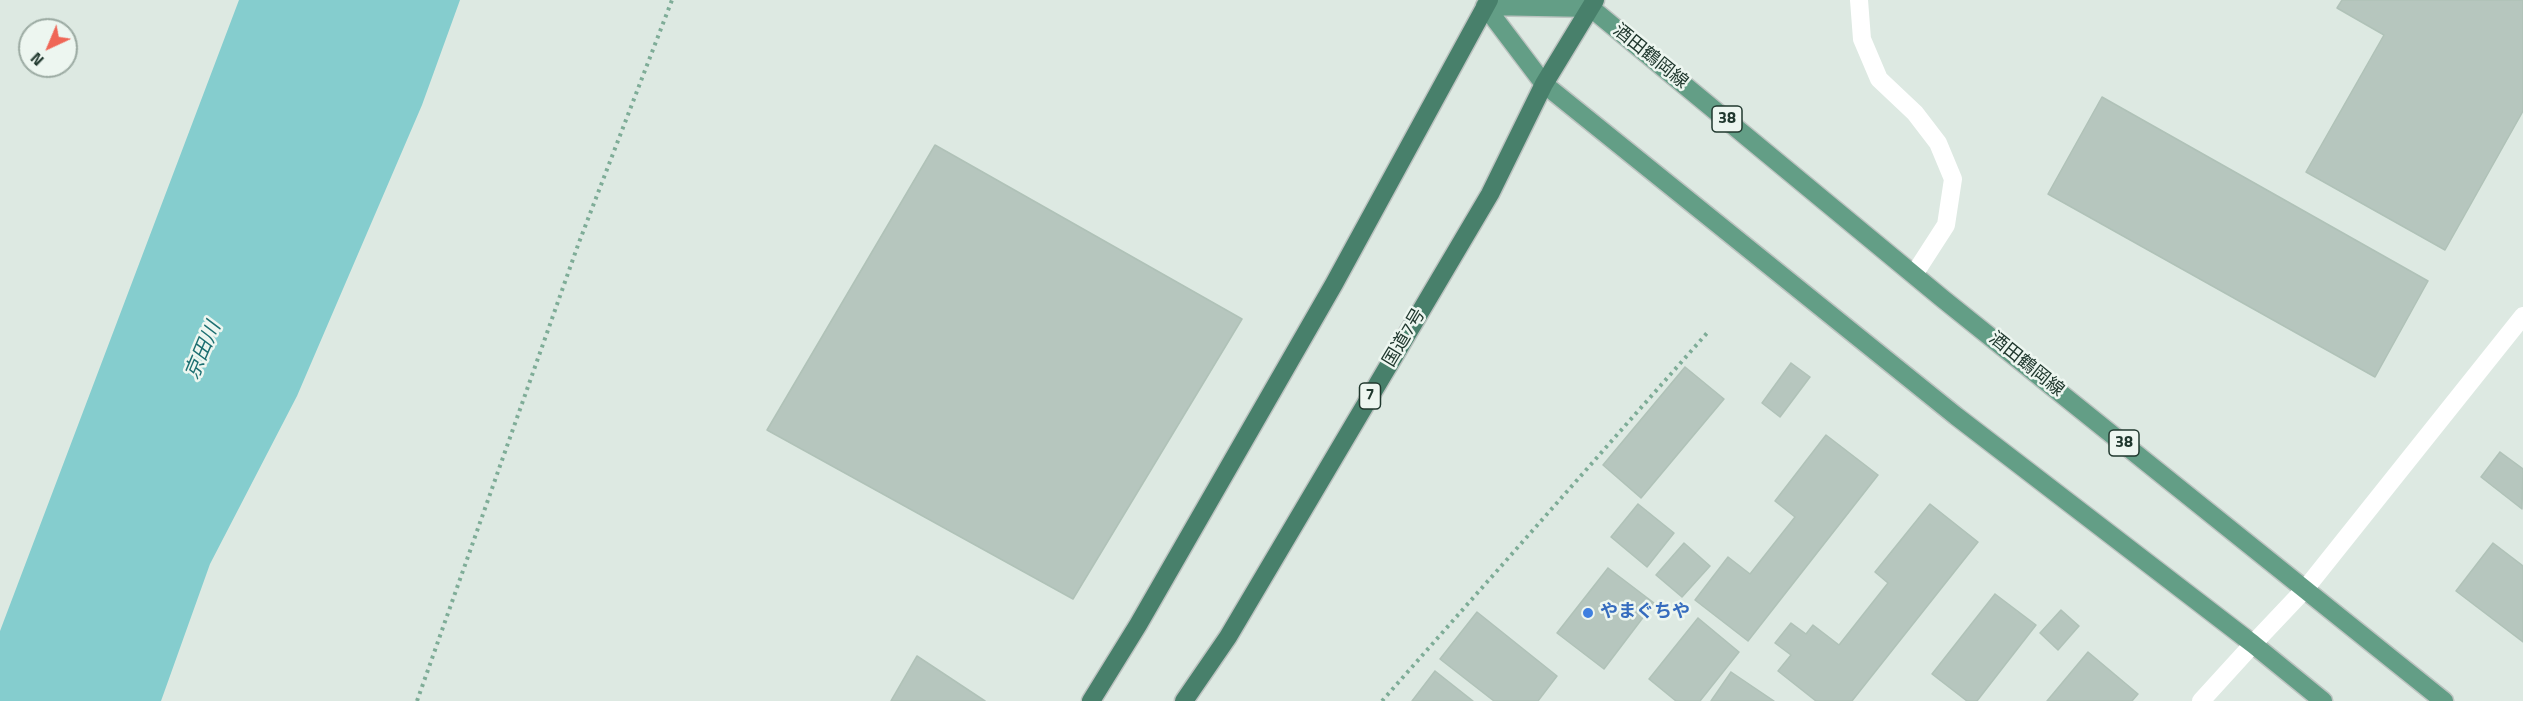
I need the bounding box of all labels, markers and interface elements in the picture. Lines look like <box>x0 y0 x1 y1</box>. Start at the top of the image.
north arrow <box>18 18 78 78</box>
street label: 酒田鶴岡線 <box>1608 20 1692 94</box>
text: N <box>25 47 49 72</box>
road number: 38 <box>1712 106 1742 132</box>
street label: 国道7号 <box>1379 305 1431 371</box>
water label: 京田川 <box>181 319 227 383</box>
street label: 酒田鶴岡線 <box>1984 328 2068 402</box>
road number: 7 <box>1360 383 1380 409</box>
road number: 38 <box>2109 430 2139 456</box>
place label: やまぐちや <box>1600 602 1690 624</box>
marker: やまぐちや <box>1581 606 1595 620</box>

